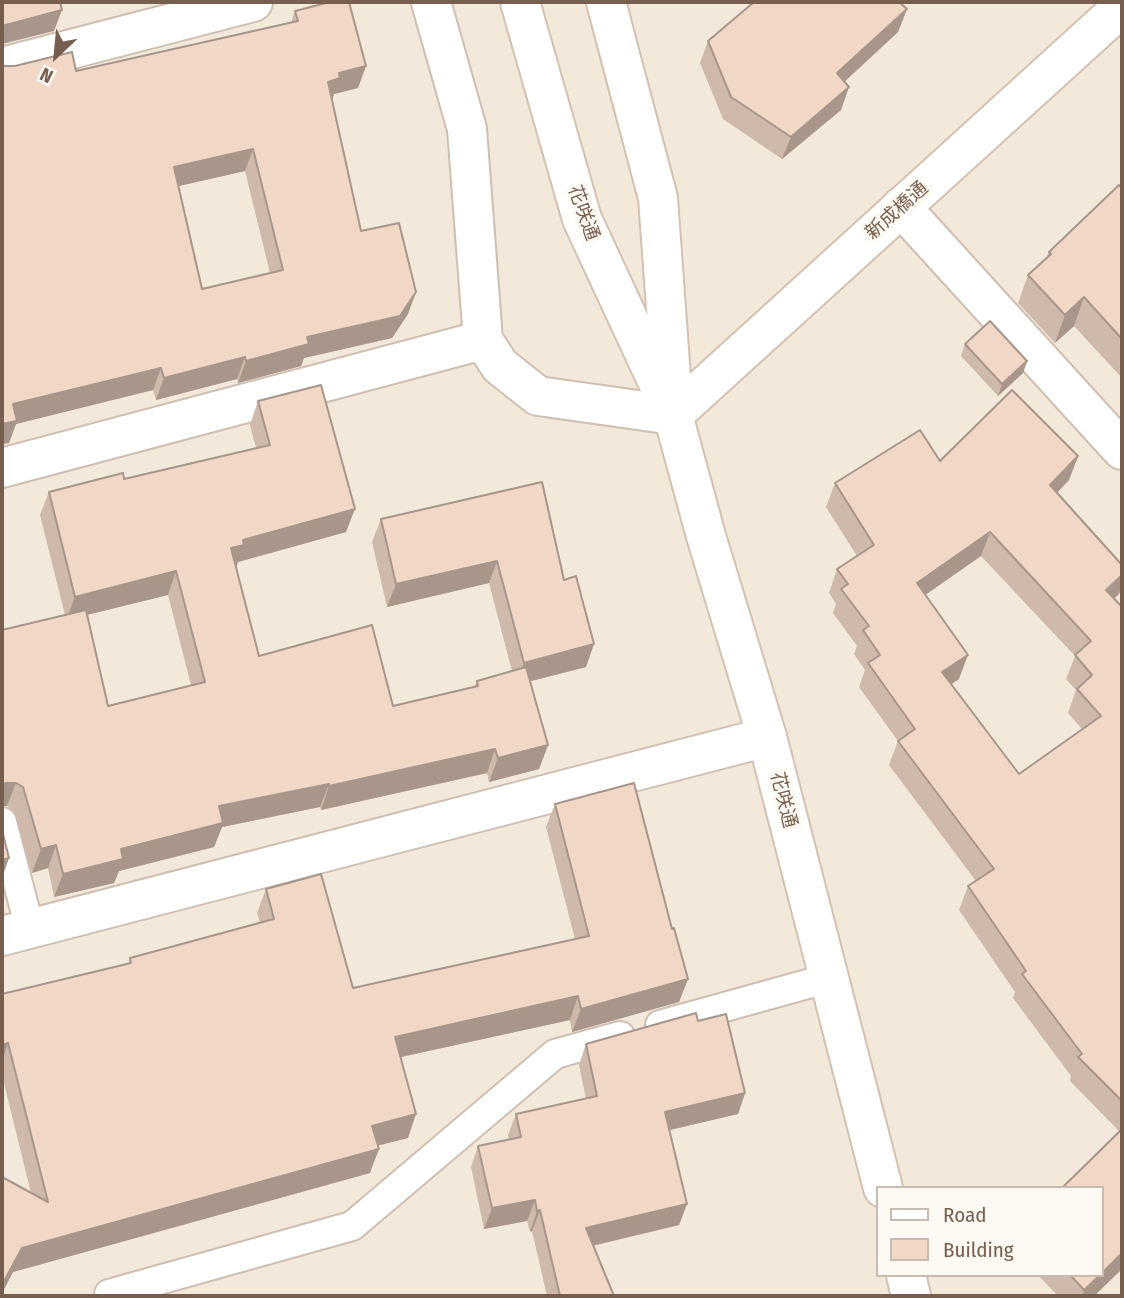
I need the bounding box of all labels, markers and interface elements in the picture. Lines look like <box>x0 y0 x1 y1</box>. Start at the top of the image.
north arrow <box>21 21 91 91</box>
text: N <box>36 62 57 88</box>
street label: 新成橋通 <box>861 177 933 245</box>
street label: 花咲通 <box>563 182 603 244</box>
street label: 花咲通 <box>765 770 801 830</box>
legend <box>876 1186 1103 1277</box>
text: Road <box>943 1202 987 1228</box>
text: Building <box>943 1237 1014 1263</box>

